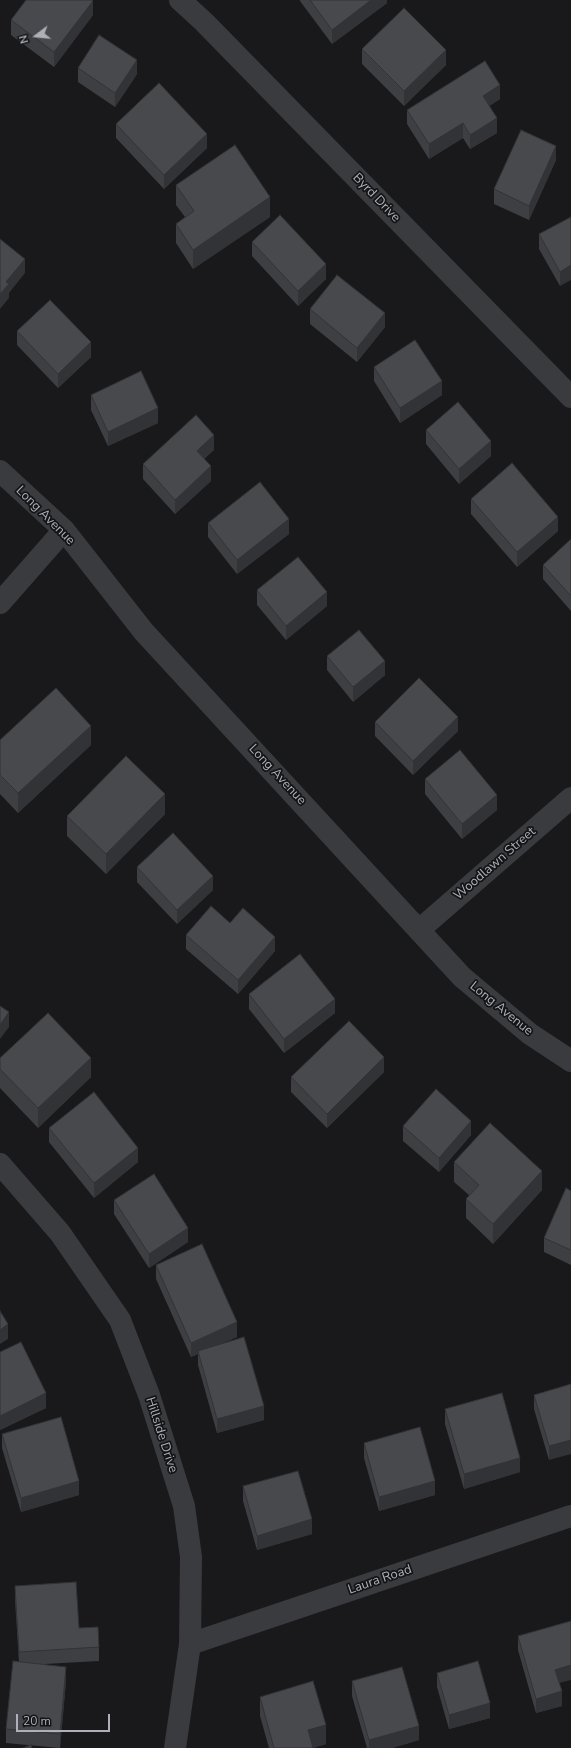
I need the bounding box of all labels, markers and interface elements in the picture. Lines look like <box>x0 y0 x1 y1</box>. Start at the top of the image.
north arrow <box>16 16 56 56</box>
text: N <box>16 33 32 45</box>
street label: Byrd Drive <box>349 170 403 226</box>
street label: Long Avenue <box>12 483 78 549</box>
street label: Long Avenue <box>245 742 309 808</box>
street label: Woodlawn Street <box>451 824 539 904</box>
street label: Long Avenue <box>466 979 536 1039</box>
street label: Hillside Drive <box>141 1395 181 1475</box>
street label: Laura Road <box>346 1562 414 1598</box>
scale bar <box>18 1706 112 1732</box>
text: 20 m <box>23 1713 51 1729</box>

